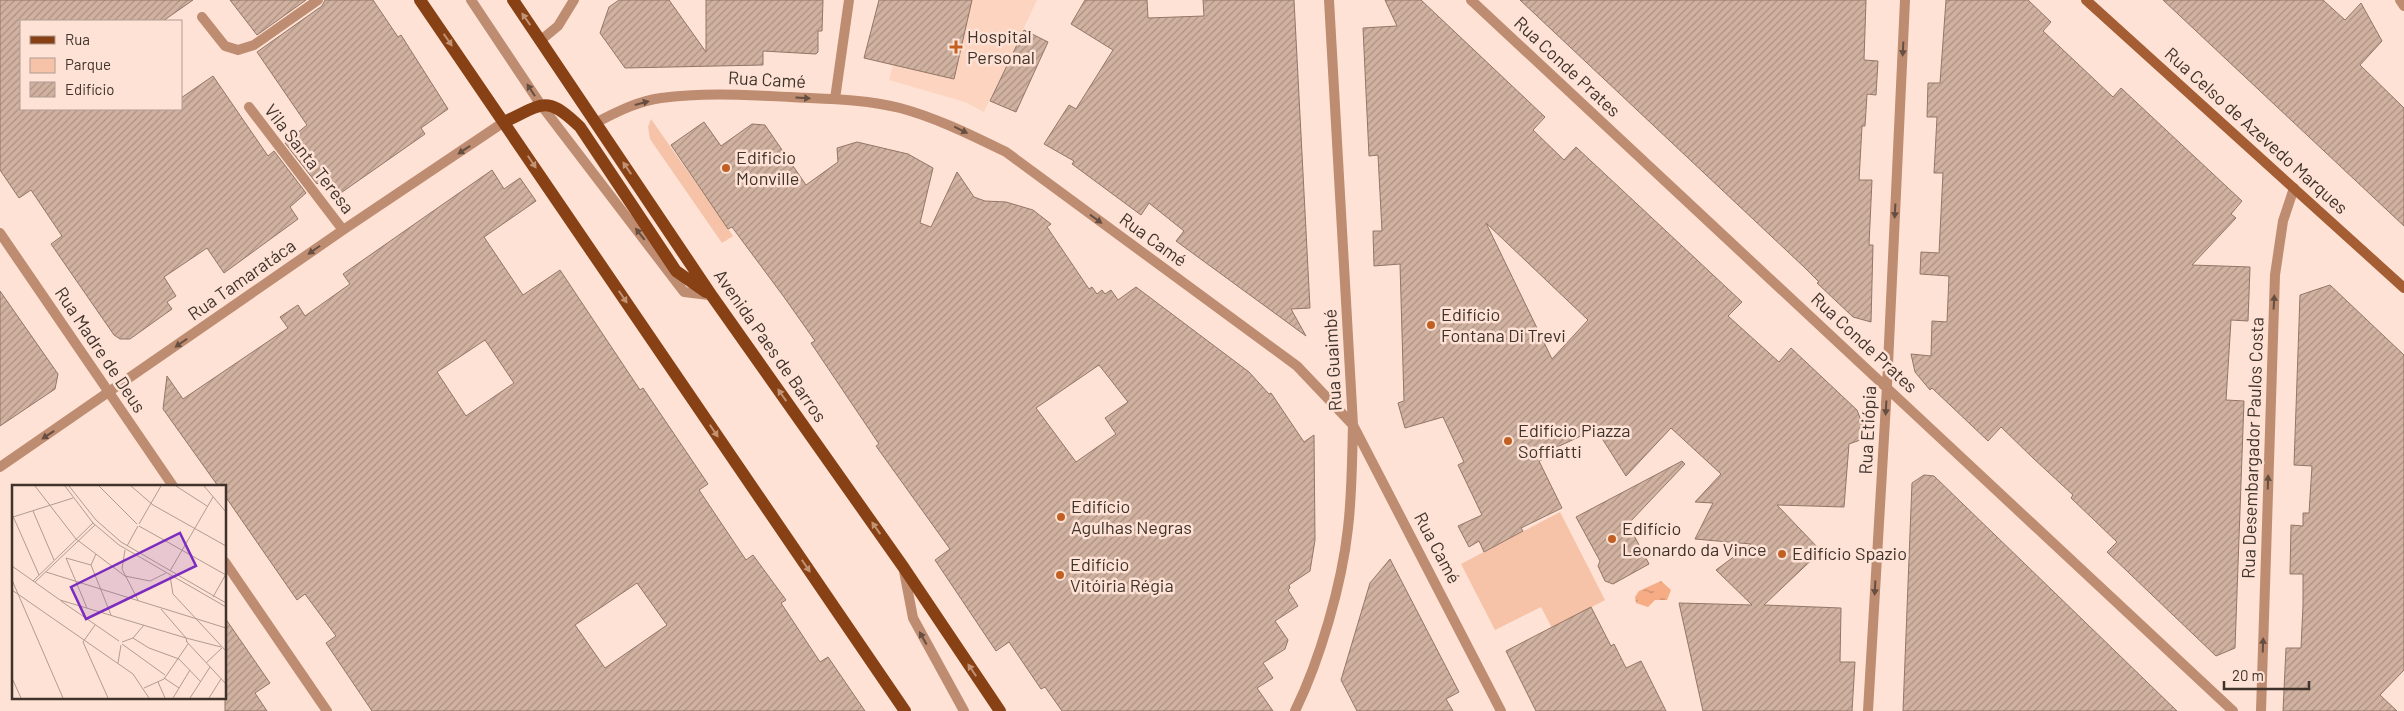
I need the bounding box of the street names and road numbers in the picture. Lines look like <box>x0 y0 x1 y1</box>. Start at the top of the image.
street label: Rua Conde Prates <box>1510 11 1625 121</box>
street label: Rua Celso de Azevedo Marques <box>2161 42 2353 218</box>
street label: Rua Camé <box>728 66 806 92</box>
street label: Vila Santa Teresa <box>260 99 359 218</box>
street label: Rua Camé <box>1116 207 1192 271</box>
street label: Rua Tamaratáca <box>183 234 300 324</box>
street label: Avenida Paes de Barros <box>710 265 832 426</box>
street label: Rua Madre de Deus <box>51 282 151 417</box>
street label: Rua Conde Prates <box>1807 287 1922 397</box>
street label: Rua Guaimbé <box>1318 308 1346 412</box>
street label: Rua Desembargador Paulos Costa <box>2236 317 2268 579</box>
street label: Rua Etiópia <box>1854 385 1880 475</box>
street label: Rua Camé <box>1410 508 1466 587</box>

